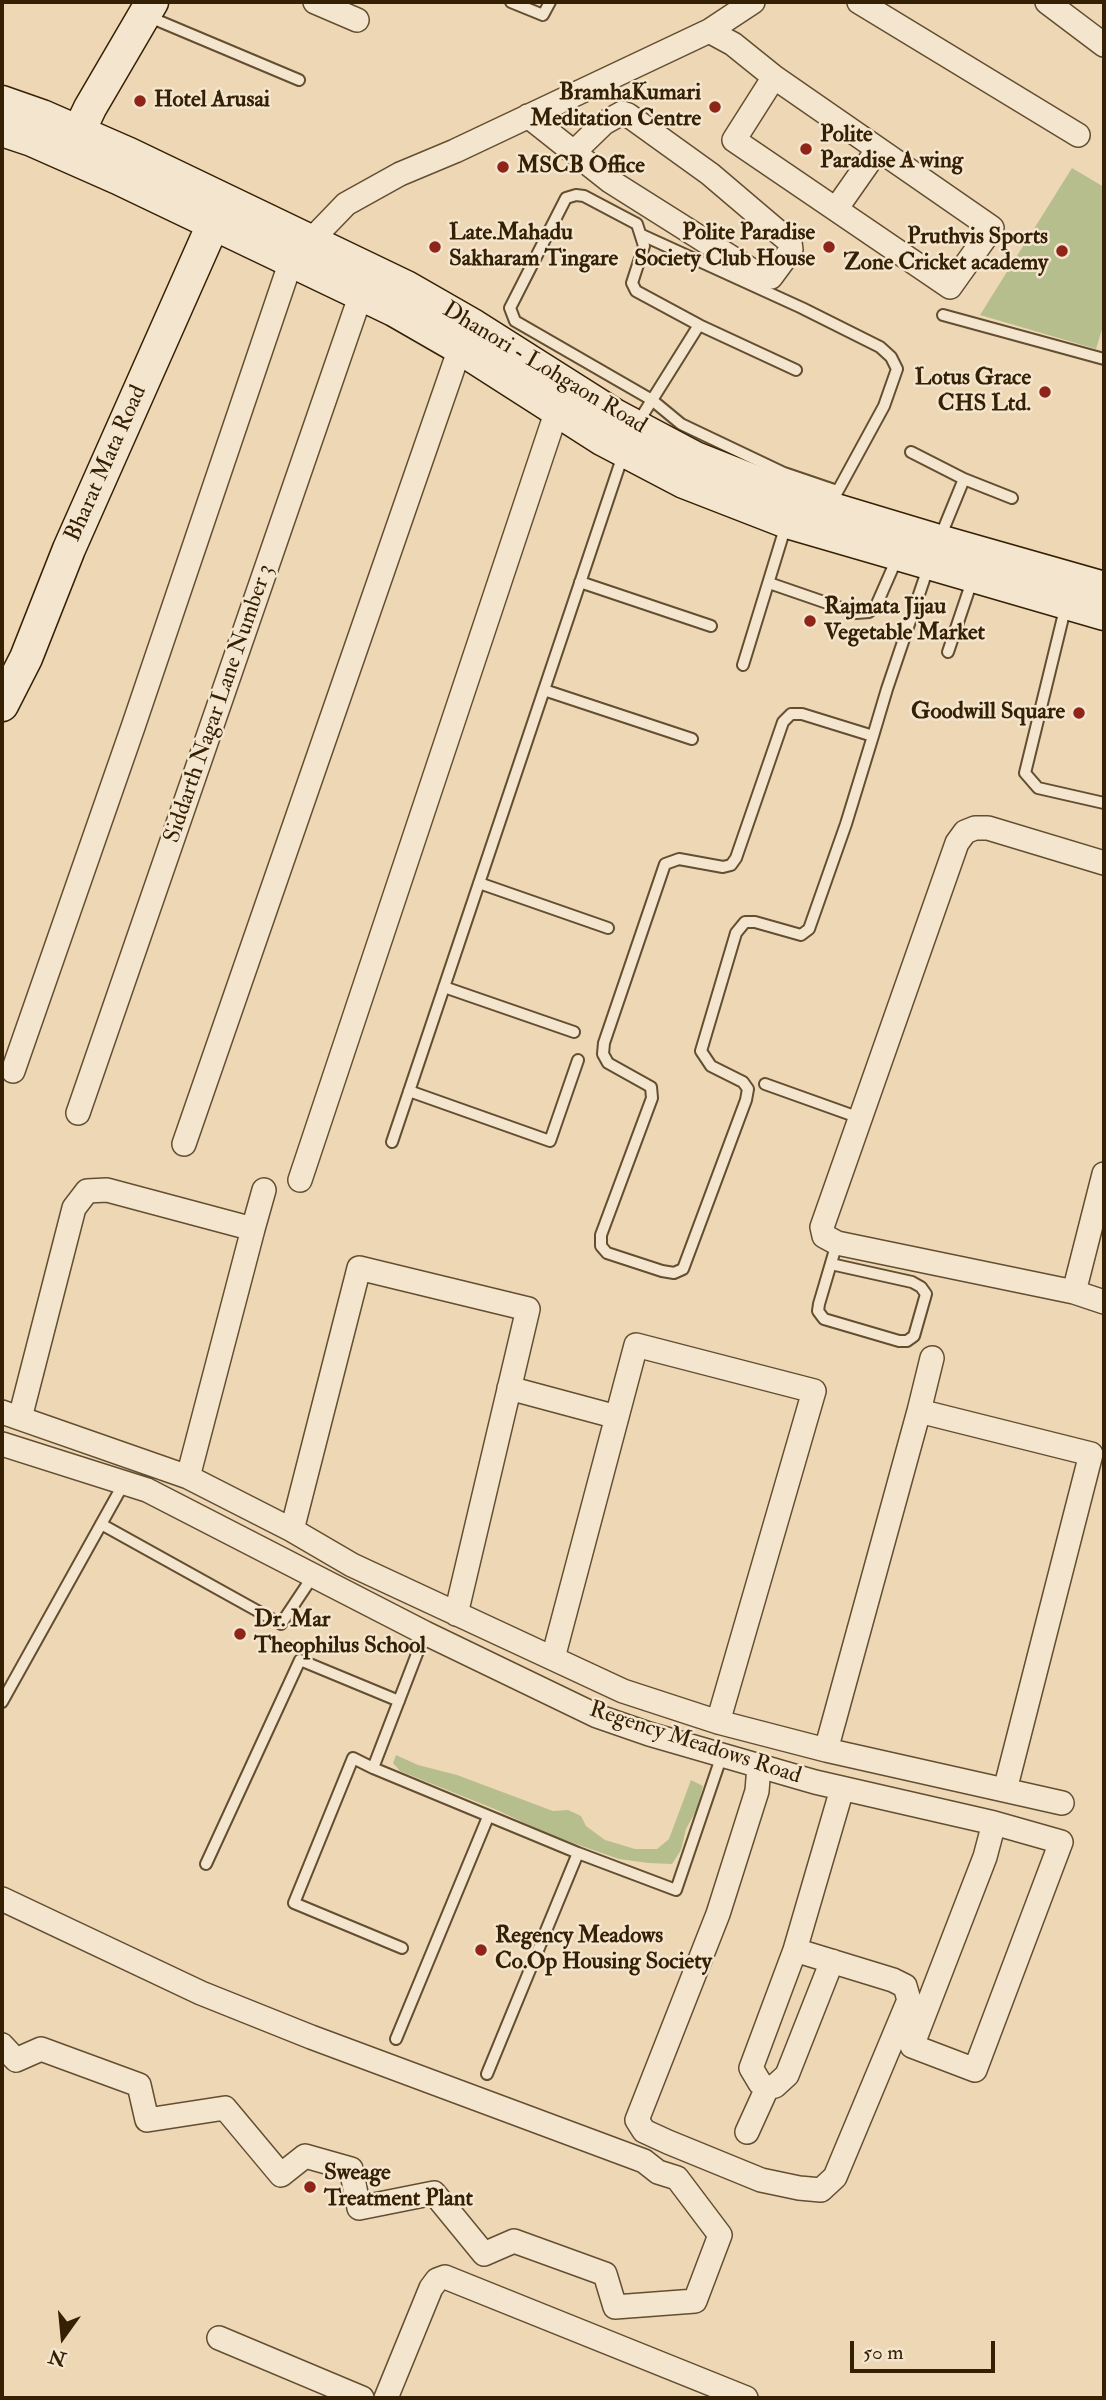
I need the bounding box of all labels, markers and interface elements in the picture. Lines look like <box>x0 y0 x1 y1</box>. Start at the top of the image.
place label: BramhaKumari Meditation Centre <box>530 80 701 134</box>
place label: Hotel Arusai <box>154 87 270 115</box>
marker: Hotel Arusai <box>132 93 148 109</box>
marker: BramhaKumari Meditation Centre <box>707 99 723 115</box>
place label: Polite Paradise A wing <box>820 122 963 176</box>
marker: Polite Paradise A wing <box>798 141 814 157</box>
place label: MSCB Office <box>517 153 645 181</box>
marker: MSCB Office <box>495 159 511 175</box>
place label: Late.Mahadu Sakharam Tingare <box>449 220 618 274</box>
place label: Polite Paradise Society Club House <box>634 220 815 274</box>
place label: Pruthvis Sports Zone Cricket academy <box>844 224 1048 278</box>
marker: Late.Mahadu Sakharam Tingare <box>427 239 443 255</box>
marker: Polite Paradise Society Club House <box>821 239 837 255</box>
marker: Pruthvis Sports Zone Cricket academy <box>1054 243 1070 259</box>
street label: Dhanori - Lohgaon Road <box>437 297 651 441</box>
place label: Lotus Grace CHS Ltd. <box>915 365 1031 419</box>
street label: Bharat Mata Road <box>60 382 154 546</box>
marker: Lotus Grace CHS Ltd. <box>1037 384 1053 400</box>
street label: Siddarth Nagar Lane Number 3 <box>159 561 281 847</box>
place label: Rajmata Jijau Vegetable Market <box>824 594 985 648</box>
marker: Rajmata Jijau Vegetable Market <box>802 613 818 629</box>
place label: Goodwill Square <box>911 699 1065 727</box>
marker: Goodwill Square <box>1071 705 1087 721</box>
place label: Dr. Mar Theophilus School <box>254 1607 426 1661</box>
marker: Dr. Mar Theophilus School <box>232 1626 248 1642</box>
street label: Regency Meadows Road <box>586 1697 804 1791</box>
place label: Regency Meadows Co.Op Housing Society <box>495 1923 712 1977</box>
marker: Regency Meadows Co.Op Housing Society <box>473 1942 489 1958</box>
place label: Sweage Treatment Plant <box>324 2160 473 2214</box>
marker: Sweage Treatment Plant <box>302 2179 318 2195</box>
north arrow <box>28 2302 98 2372</box>
scale bar <box>854 2326 999 2370</box>
text: 50 m <box>863 2339 904 2366</box>
text: N <box>46 2343 69 2371</box>

